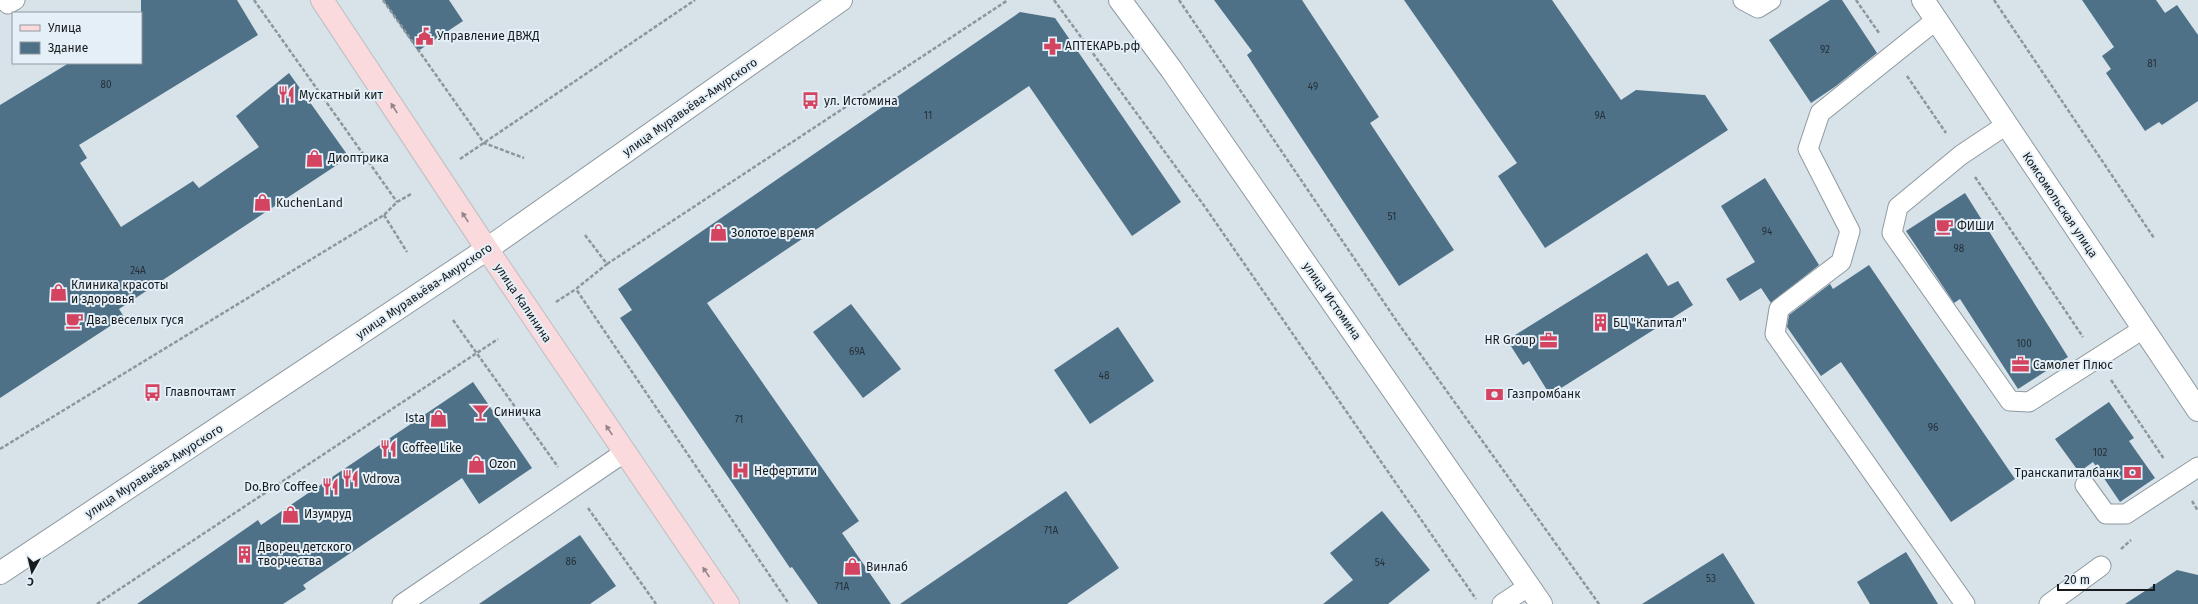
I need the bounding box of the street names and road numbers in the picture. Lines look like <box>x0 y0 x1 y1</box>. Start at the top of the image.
street label: улица Муравьёва-Амурского <box>620 55 760 159</box>
street label: Комсомольская улица <box>2020 150 2100 260</box>
street label: улица Муравьёва-Амурского <box>353 240 495 342</box>
street label: улица Истомина <box>1300 259 1364 343</box>
street label: улица Калинина <box>491 261 555 345</box>
street label: улица Муравьёва-Амурского <box>83 421 225 521</box>

